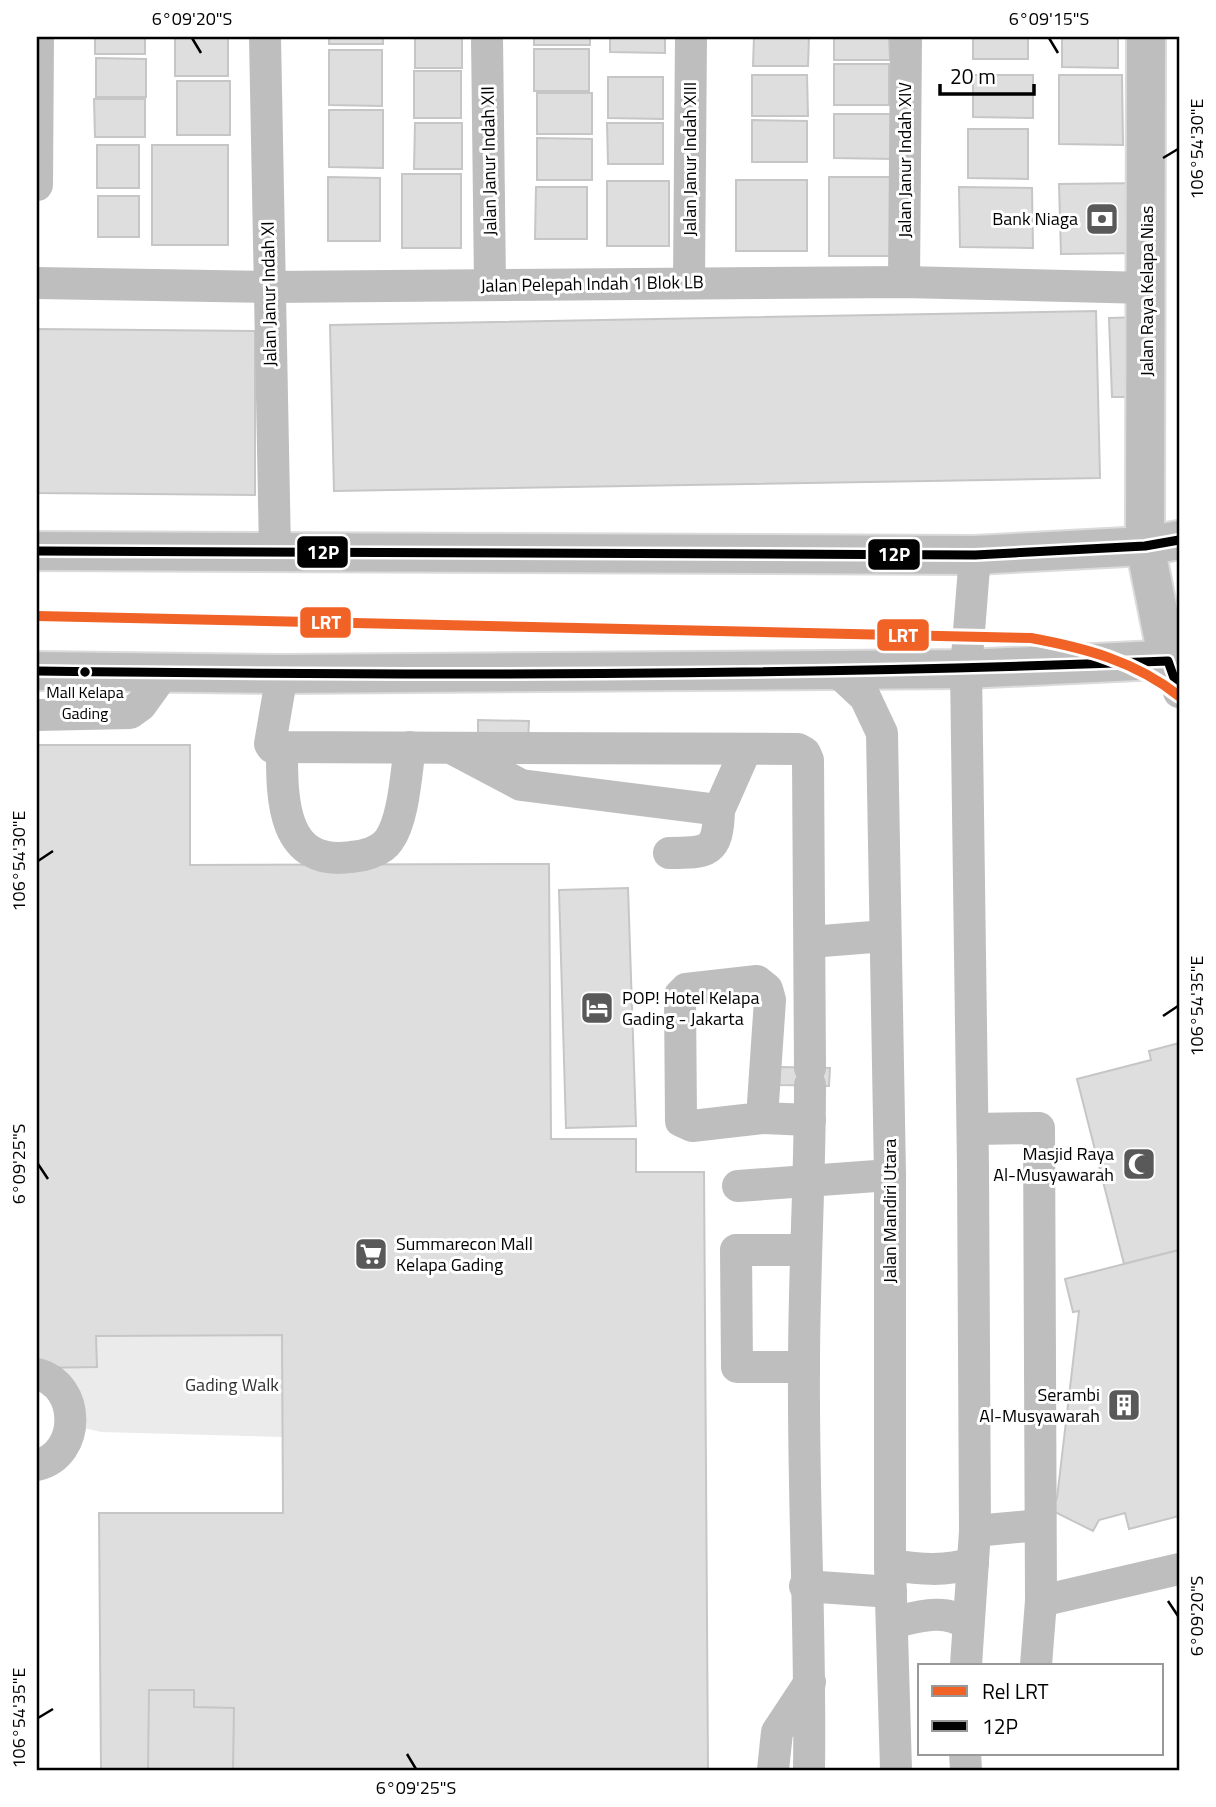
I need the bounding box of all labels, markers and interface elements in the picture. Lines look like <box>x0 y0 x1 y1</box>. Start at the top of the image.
text: 6°09'20"S <box>152 5 232 32</box>
text: 6°09'15"S <box>1009 5 1089 32</box>
scale bar <box>940 52 1034 96</box>
text: 20 m <box>950 60 996 92</box>
street label: Jalan Janur Indah XIII <box>676 82 703 236</box>
street label: Jalan Janur Indah XIV <box>891 82 918 238</box>
street label: Jalan Janur Indah XII <box>474 86 503 236</box>
text: 106°54'30"E <box>1183 98 1210 200</box>
bank icon: Bank Niaga <box>1083 200 1121 238</box>
place label: Bank Niaga <box>992 205 1078 232</box>
street label: Jalan Raya Kelapa Nias <box>1133 206 1160 376</box>
street label: Jalan Janur Indah XI <box>254 221 283 367</box>
street label: Jalan Pelepah Indah 1 Blok LB <box>480 268 704 299</box>
line badge: 12P <box>296 535 349 569</box>
text: 12P <box>307 537 339 566</box>
line badge: 12P <box>867 538 921 571</box>
text: 12P <box>878 539 910 568</box>
line badge: LRT <box>299 606 352 639</box>
text: LRT <box>311 607 341 636</box>
line badge: LRT <box>876 618 930 652</box>
text: LRT <box>888 620 918 649</box>
marker: Mall Kelapa Gading <box>78 665 92 679</box>
place label: Mall Kelapa Gading <box>46 680 124 725</box>
text: 106°54'30"E <box>5 810 32 912</box>
text: 106°54'35"E <box>1183 955 1210 1057</box>
place label: POP! Hotel Kelapa Gading - Jakarta <box>622 984 759 1032</box>
hotel icon: POP! Hotel Kelapa Gading - Jakarta <box>578 989 616 1027</box>
text: 6°09'25"S <box>5 1124 32 1204</box>
street label: Jalan Mandiri Utara <box>876 1139 903 1283</box>
place label: Masjid Raya Al-Musyawarah <box>993 1140 1114 1188</box>
mosque icon: Masjid Raya Al-Musyawarah <box>1120 1145 1158 1183</box>
place label: Summarecon Mall Kelapa Gading <box>396 1230 533 1278</box>
supermarket icon: Summarecon Mall Kelapa Gading <box>352 1235 390 1273</box>
park label: Gading Walk <box>185 1371 279 1398</box>
place label: Serambi Al-Musyawarah <box>979 1381 1100 1429</box>
building icon: Serambi Al-Musyawarah <box>1105 1386 1143 1424</box>
text: 6°09'20"S <box>1183 1576 1210 1656</box>
legend <box>918 1664 1164 1755</box>
text: 106°54'35"E <box>5 1667 32 1769</box>
text: Rel LRT <box>982 1675 1049 1707</box>
text: 12P <box>982 1710 1018 1742</box>
text: 6°09'25"S <box>376 1774 456 1801</box>

